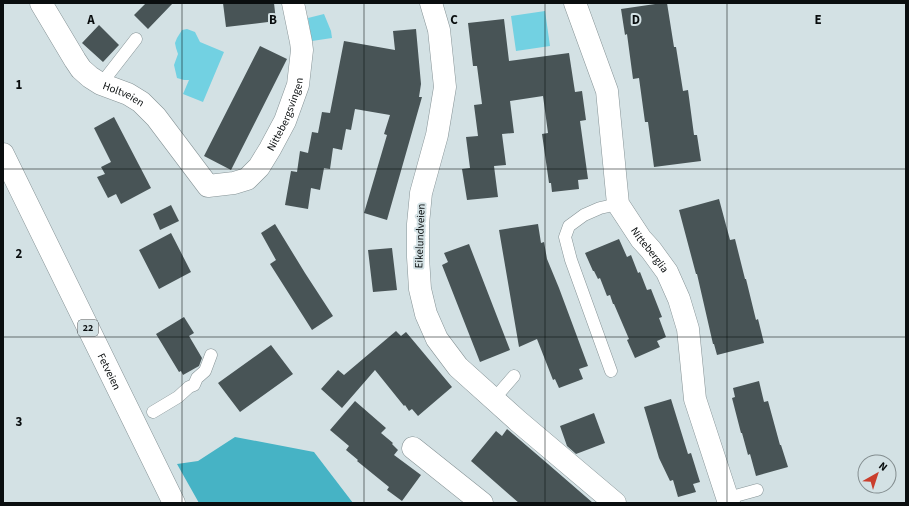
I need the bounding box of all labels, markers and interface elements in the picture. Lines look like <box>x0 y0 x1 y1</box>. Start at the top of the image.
text: A <box>86 11 95 29</box>
text: B <box>269 11 277 29</box>
text: C <box>450 11 458 29</box>
text: D <box>632 11 640 29</box>
text: E <box>814 11 822 29</box>
text: 1 <box>16 76 23 94</box>
street label: Nittebergsvingen <box>263 77 306 154</box>
street label: Holtveien <box>101 78 147 110</box>
street label: Eikelundveien <box>411 203 429 269</box>
street label: Nitteberglia <box>627 224 672 276</box>
text: 2 <box>16 245 23 263</box>
road number: 22 <box>78 320 98 336</box>
street label: Fetveien <box>94 350 125 392</box>
text: 3 <box>16 413 23 431</box>
north arrow <box>857 454 897 494</box>
text: N <box>875 458 891 475</box>

